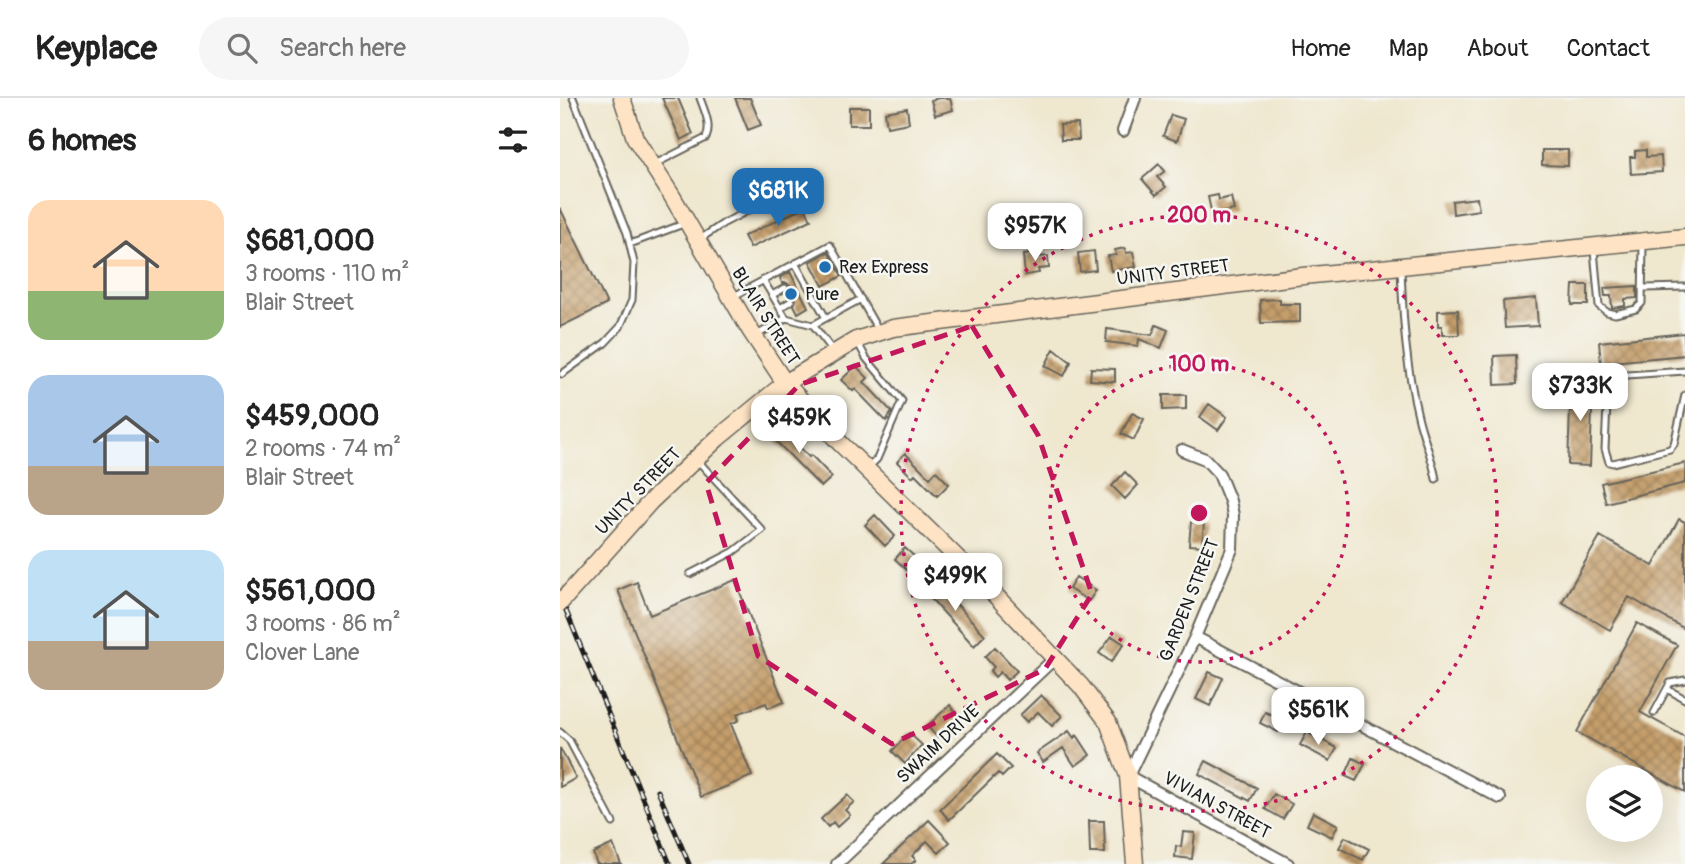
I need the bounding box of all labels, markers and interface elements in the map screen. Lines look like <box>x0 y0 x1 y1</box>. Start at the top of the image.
search box <box>199 17 689 80</box>
text: Keyplace <box>35 28 157 69</box>
icon: search <box>223 29 261 67</box>
text: Search here <box>279 32 406 64</box>
text: Home <box>1290 34 1351 63</box>
text: Map <box>1389 34 1429 63</box>
text: About <box>1467 34 1529 63</box>
text: Contact <box>1567 34 1650 63</box>
icon: filters <box>494 121 532 159</box>
text: 6 homes <box>28 122 136 159</box>
pin: $681K <box>729 169 827 228</box>
text: $681K <box>748 176 808 205</box>
text: 200 m <box>1167 202 1231 229</box>
pin: $957K <box>986 204 1084 263</box>
text: $957K <box>1004 211 1066 240</box>
text: $681,000 <box>245 222 375 259</box>
icon: home <box>84 228 168 312</box>
street label: UNITY STREET <box>1116 254 1231 291</box>
place label: Rex Express <box>839 256 928 279</box>
text: 3 rooms · 110 m² <box>245 259 409 288</box>
marker: Rex Express <box>817 259 833 275</box>
street label: BLAIR STREET <box>726 263 805 369</box>
place label: Pure <box>805 283 839 306</box>
marker: Pure <box>783 286 799 302</box>
text: Blair Street <box>245 288 354 317</box>
text: 100 m <box>1169 351 1229 378</box>
pin: $733K <box>1531 364 1629 423</box>
text: $733K <box>1548 371 1612 400</box>
pin: $459K <box>750 396 848 455</box>
text: $459,000 <box>245 397 379 434</box>
icon: home <box>84 403 168 487</box>
text: $459K <box>767 403 831 432</box>
text: 2 rooms · 74 m² <box>245 434 401 463</box>
street label: UNITY STREET <box>591 443 686 540</box>
text: Blair Street <box>245 463 354 492</box>
centre of rings <box>1187 501 1211 525</box>
street label: GARDEN STREET <box>1154 535 1225 665</box>
pin: $499K <box>906 554 1004 613</box>
text: $499K <box>923 561 987 590</box>
text: $561,000 <box>245 572 376 609</box>
icon: home <box>84 578 168 662</box>
text: 3 rooms · 86 m² <box>245 609 401 638</box>
text: Clover Lane <box>245 638 359 667</box>
pin: $561K <box>1269 688 1367 747</box>
text: $561K <box>1287 695 1349 724</box>
street label: SWAIM DRIVE <box>892 700 985 789</box>
map controls <box>1586 765 1663 842</box>
button: layers <box>1586 765 1663 842</box>
street label: VIVIAN STREET <box>1159 767 1274 844</box>

